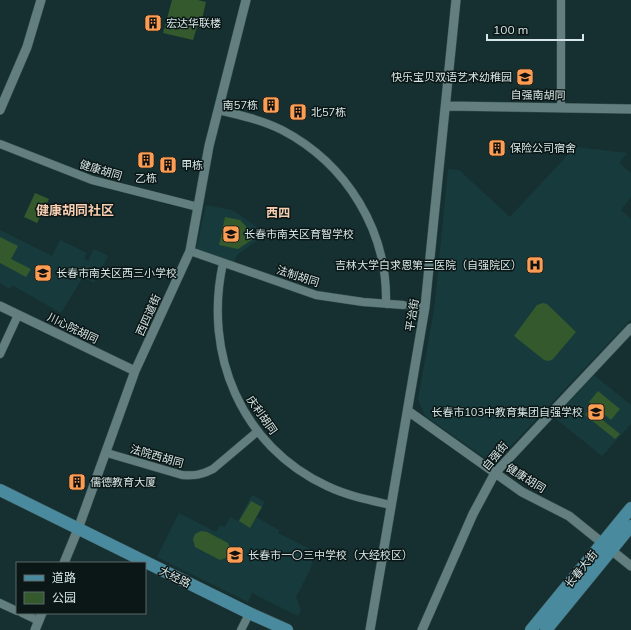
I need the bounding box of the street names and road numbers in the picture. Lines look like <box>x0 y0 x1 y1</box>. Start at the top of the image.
street label: 自强南胡同 <box>510 88 566 102</box>
street label: 健康胡同 <box>78 157 124 183</box>
street label: 法制胡同 <box>275 263 321 289</box>
street label: 西四道街 <box>133 292 163 338</box>
street label: 平治街 <box>403 298 421 332</box>
street label: 川心院胡同 <box>45 310 101 346</box>
street label: 庆利胡同 <box>244 393 280 437</box>
street label: 自强街 <box>479 439 511 473</box>
street label: 法院西胡同 <box>129 442 185 470</box>
street label: 健康胡同 <box>504 460 548 496</box>
street label: 长春大街 <box>562 547 600 591</box>
street label: 大经路 <box>157 563 193 591</box>

